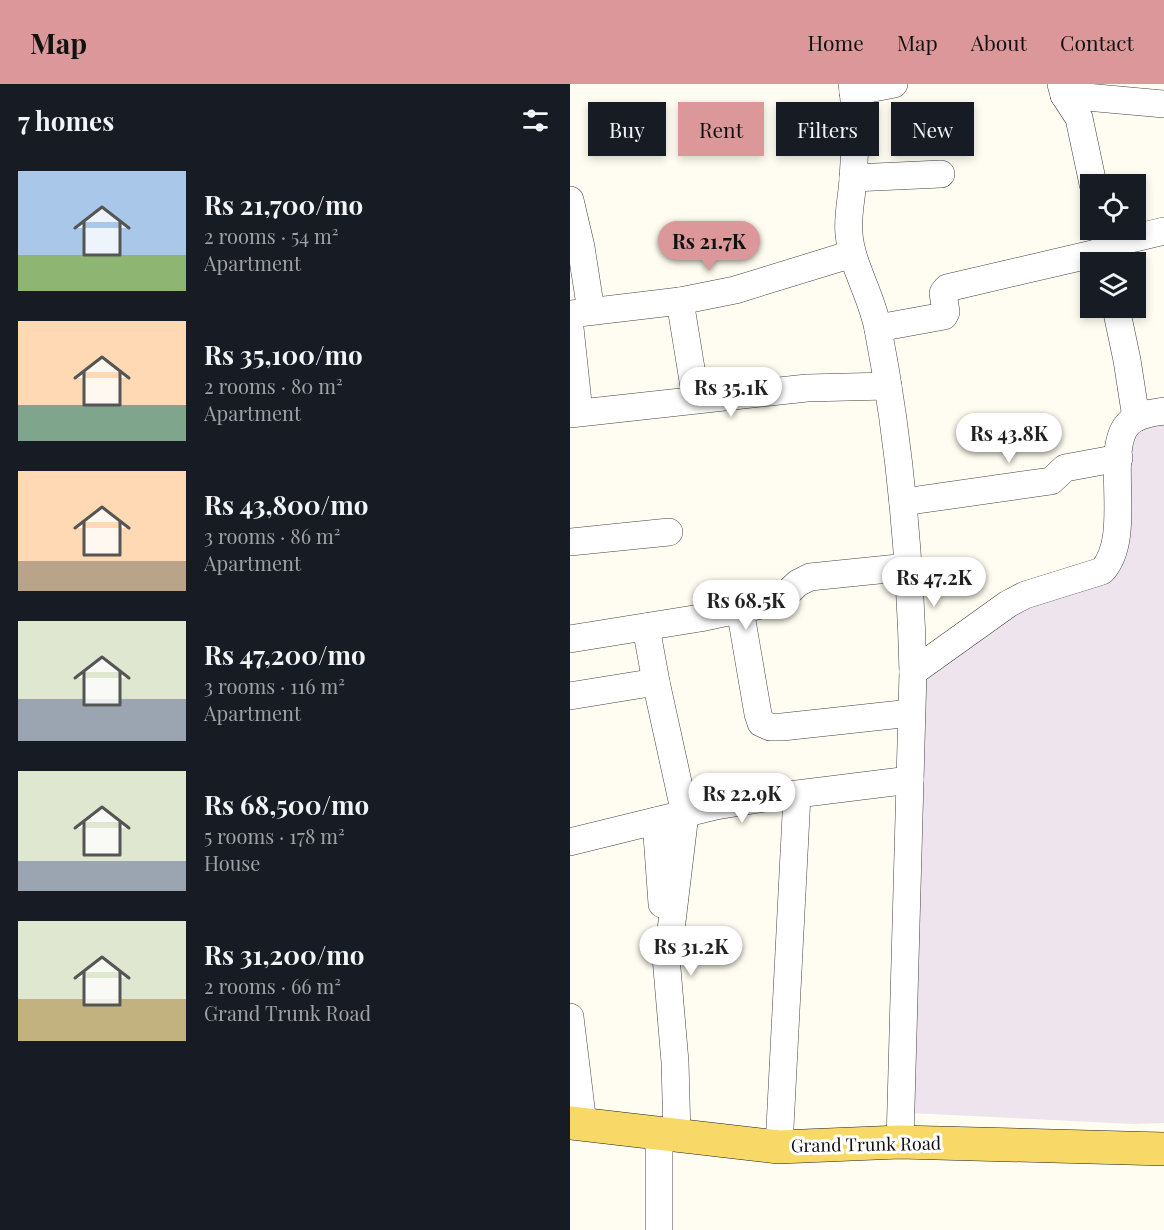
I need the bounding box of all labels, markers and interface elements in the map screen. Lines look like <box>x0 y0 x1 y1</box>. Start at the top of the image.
text: Map <box>30 24 87 61</box>
text: Home <box>808 28 864 56</box>
text: Map <box>897 28 938 56</box>
text: About <box>971 28 1027 56</box>
text: Contact <box>1060 28 1134 56</box>
chip: Buy <box>588 102 666 156</box>
chip: Rent <box>678 102 764 156</box>
chip: Filters <box>776 102 879 156</box>
chip: New <box>891 102 974 156</box>
text: 7 homes <box>18 103 114 138</box>
icon: filters <box>519 104 552 137</box>
map controls <box>1080 174 1146 318</box>
button: locate <box>1080 174 1146 240</box>
text: Rs 21,700/mo <box>204 187 363 222</box>
icon: home <box>66 195 138 267</box>
pin: Rs 21.7K <box>647 221 771 272</box>
text: 2 rooms · 54 m² <box>204 222 339 249</box>
text: Rs 21.7K <box>672 227 746 254</box>
text: Apartment <box>204 249 301 276</box>
button: layers <box>1080 252 1146 318</box>
text: Rs 35,100/mo <box>204 337 363 372</box>
icon: home <box>66 345 138 417</box>
pin: Rs 35.1K <box>669 367 793 418</box>
text: 2 rooms · 80 m² <box>204 372 343 399</box>
text: Rs 35.1K <box>694 373 768 400</box>
text: Apartment <box>204 399 301 426</box>
pin: Rs 43.8K <box>947 413 1071 464</box>
text: Rs 43.8K <box>970 419 1048 446</box>
text: Rs 43,800/mo <box>204 487 368 522</box>
icon: home <box>66 495 138 567</box>
text: 3 rooms · 86 m² <box>204 522 341 549</box>
text: Apartment <box>204 549 301 576</box>
pin: Rs 47.2K <box>872 557 996 608</box>
text: Rs 47.2K <box>896 563 972 590</box>
pin: Rs 68.5K <box>684 580 808 631</box>
text: Rs 68.5K <box>707 586 785 613</box>
text: Rs 47,200/mo <box>204 637 366 672</box>
icon: home <box>66 645 138 717</box>
text: 3 rooms · 116 m² <box>204 672 345 699</box>
text: Apartment <box>204 699 301 726</box>
pin: Rs 22.9K <box>680 773 804 824</box>
text: Rs 22.9K <box>702 779 782 806</box>
text: Rs 68,500/mo <box>204 787 369 822</box>
icon: home <box>66 795 138 867</box>
text: 5 rooms · 178 m² <box>204 822 345 849</box>
text: House <box>204 849 260 876</box>
pin: Rs 31.2K <box>629 926 753 977</box>
text: Rs 31.2K <box>653 932 729 959</box>
text: Rs 31,200/mo <box>204 937 364 972</box>
icon: home <box>66 945 138 1017</box>
text: 2 rooms · 66 m² <box>204 972 341 999</box>
text: Grand Trunk Road <box>204 999 371 1026</box>
street label: Grand Trunk Road <box>791 1131 942 1157</box>

